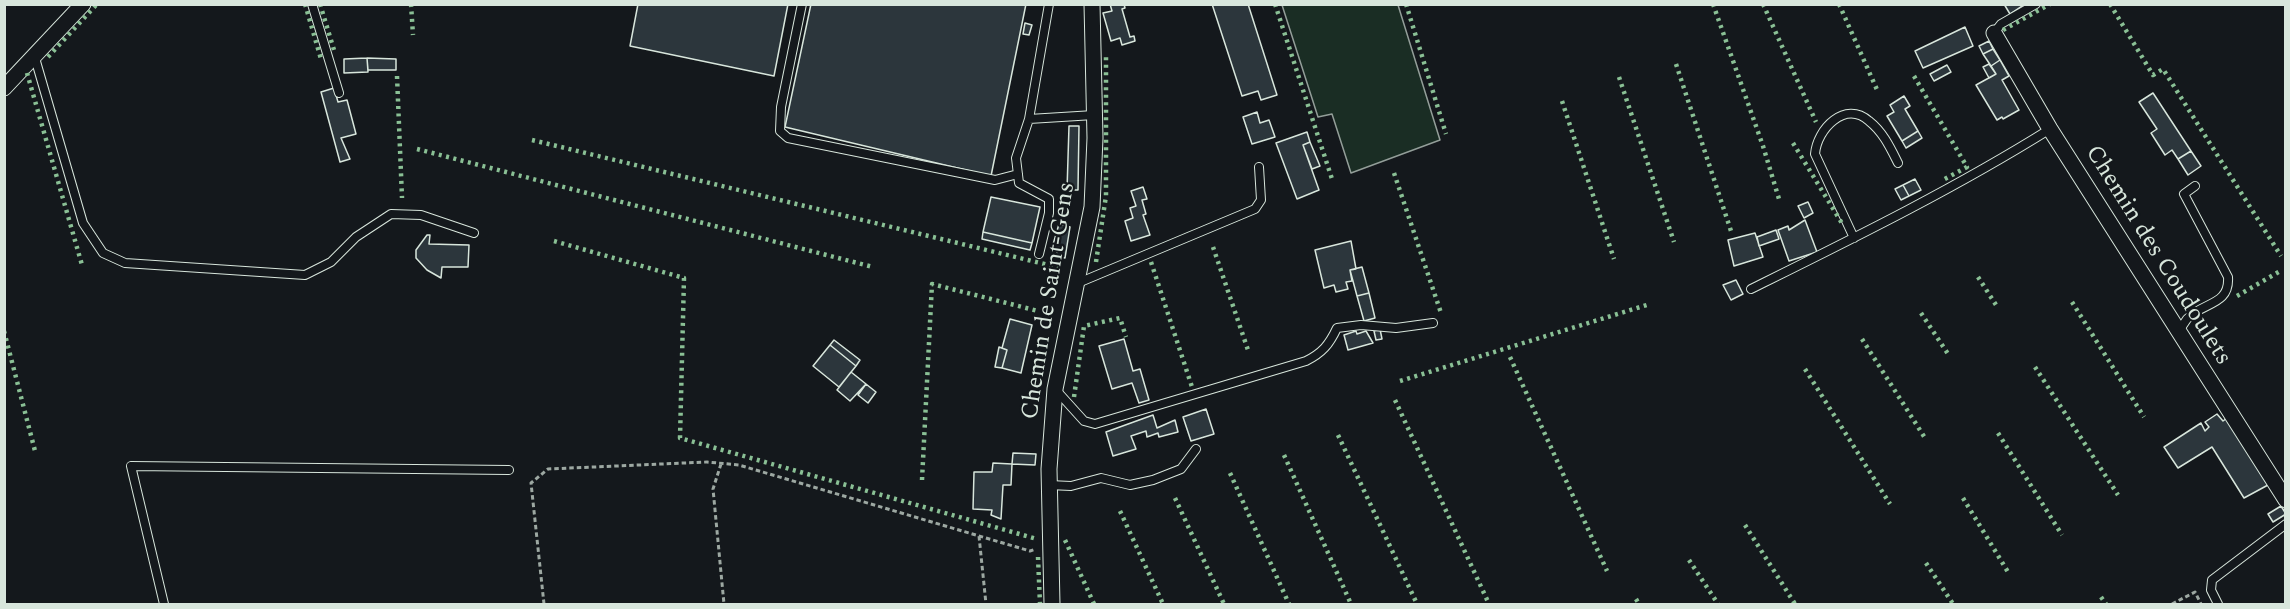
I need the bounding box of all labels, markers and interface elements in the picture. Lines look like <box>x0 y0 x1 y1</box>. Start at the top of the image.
street label: Chemin des Coudoulets <box>2078 141 2236 371</box>
street label: Chemin de Saint-Gens <box>1017 180 1083 422</box>

